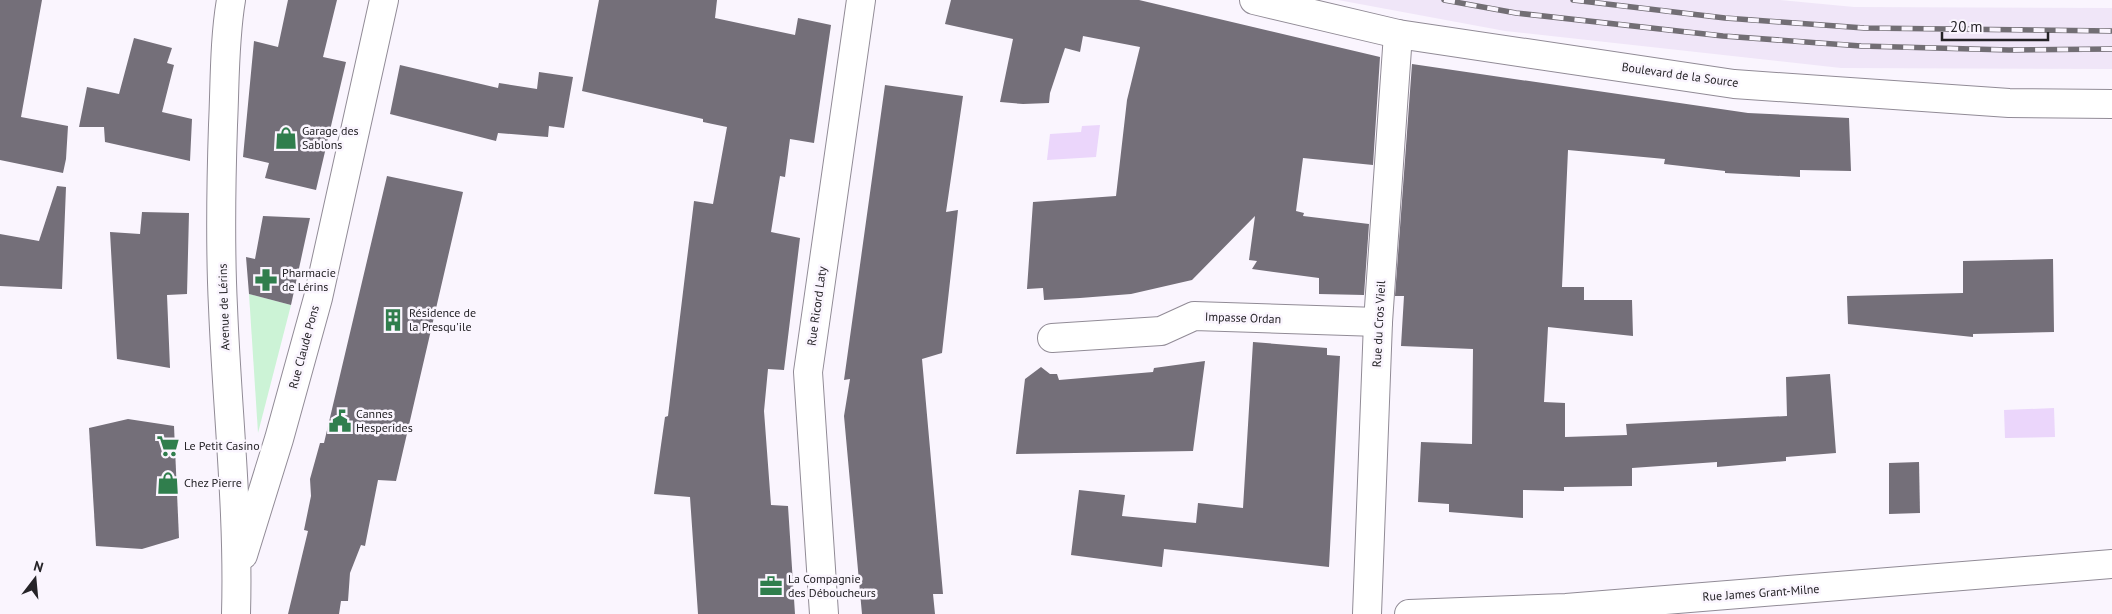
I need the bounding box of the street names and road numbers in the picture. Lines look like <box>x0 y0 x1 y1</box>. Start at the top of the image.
street label: Boulevard de la Source <box>1621 59 1739 90</box>
street label: Avenue de Lérins <box>214 263 233 351</box>
street label: Rue Ricord Laty <box>804 265 830 347</box>
street label: Rue du Cros Vieil <box>1369 280 1388 368</box>
street label: Rue Claude Pons <box>285 304 322 390</box>
street label: Impasse Ordan <box>1205 309 1281 326</box>
street label: Rue James Grant-Milne <box>1702 581 1820 604</box>

